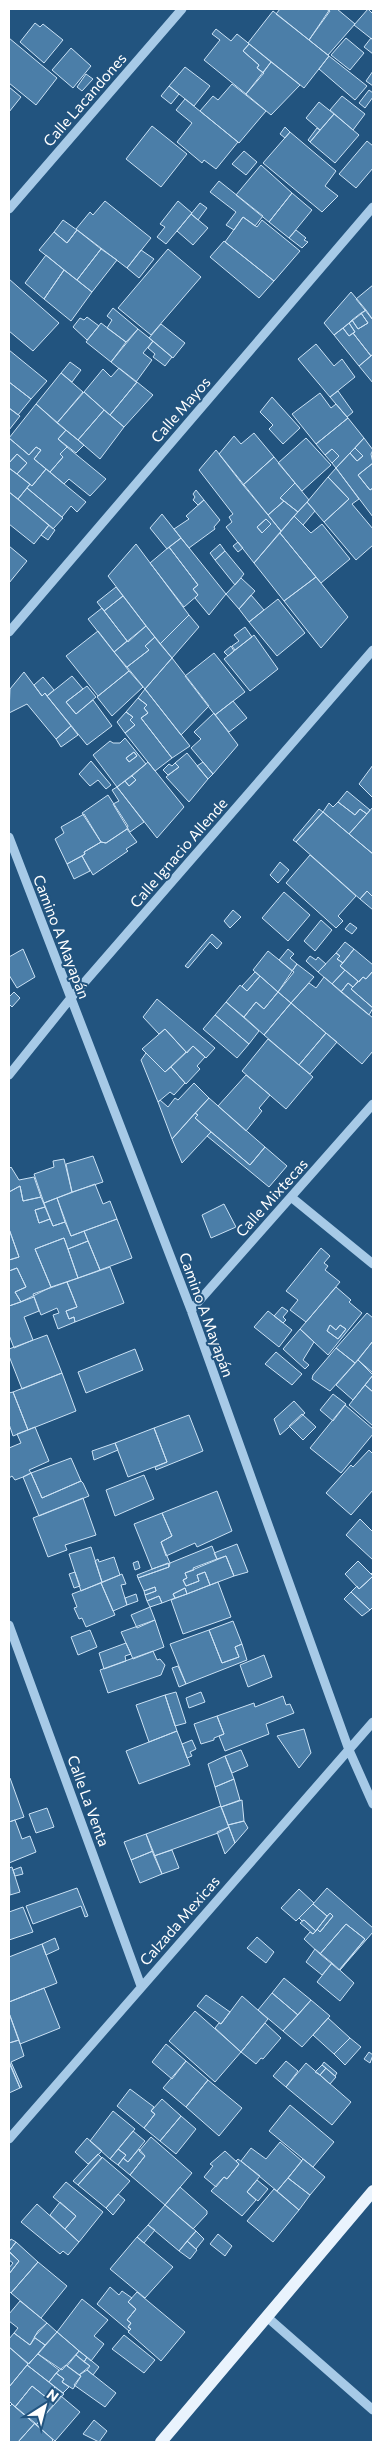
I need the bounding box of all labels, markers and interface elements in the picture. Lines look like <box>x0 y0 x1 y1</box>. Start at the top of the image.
street label: Calle Lacandones <box>39 49 130 150</box>
street label: Calle Mayos <box>147 373 214 446</box>
street label: Calle Ignacio Allende <box>126 794 231 911</box>
street label: Camino A Mayapán <box>30 872 94 1001</box>
street label: Calle Mixtecas <box>232 1154 311 1240</box>
street label: Camino A Mayapán <box>176 1250 238 1379</box>
street label: Calle La Venta <box>64 1753 114 1849</box>
street label: Calzada Mexicas <box>135 1872 223 1969</box>
north arrow <box>20 2381 70 2431</box>
text: N <box>44 2385 62 2405</box>

